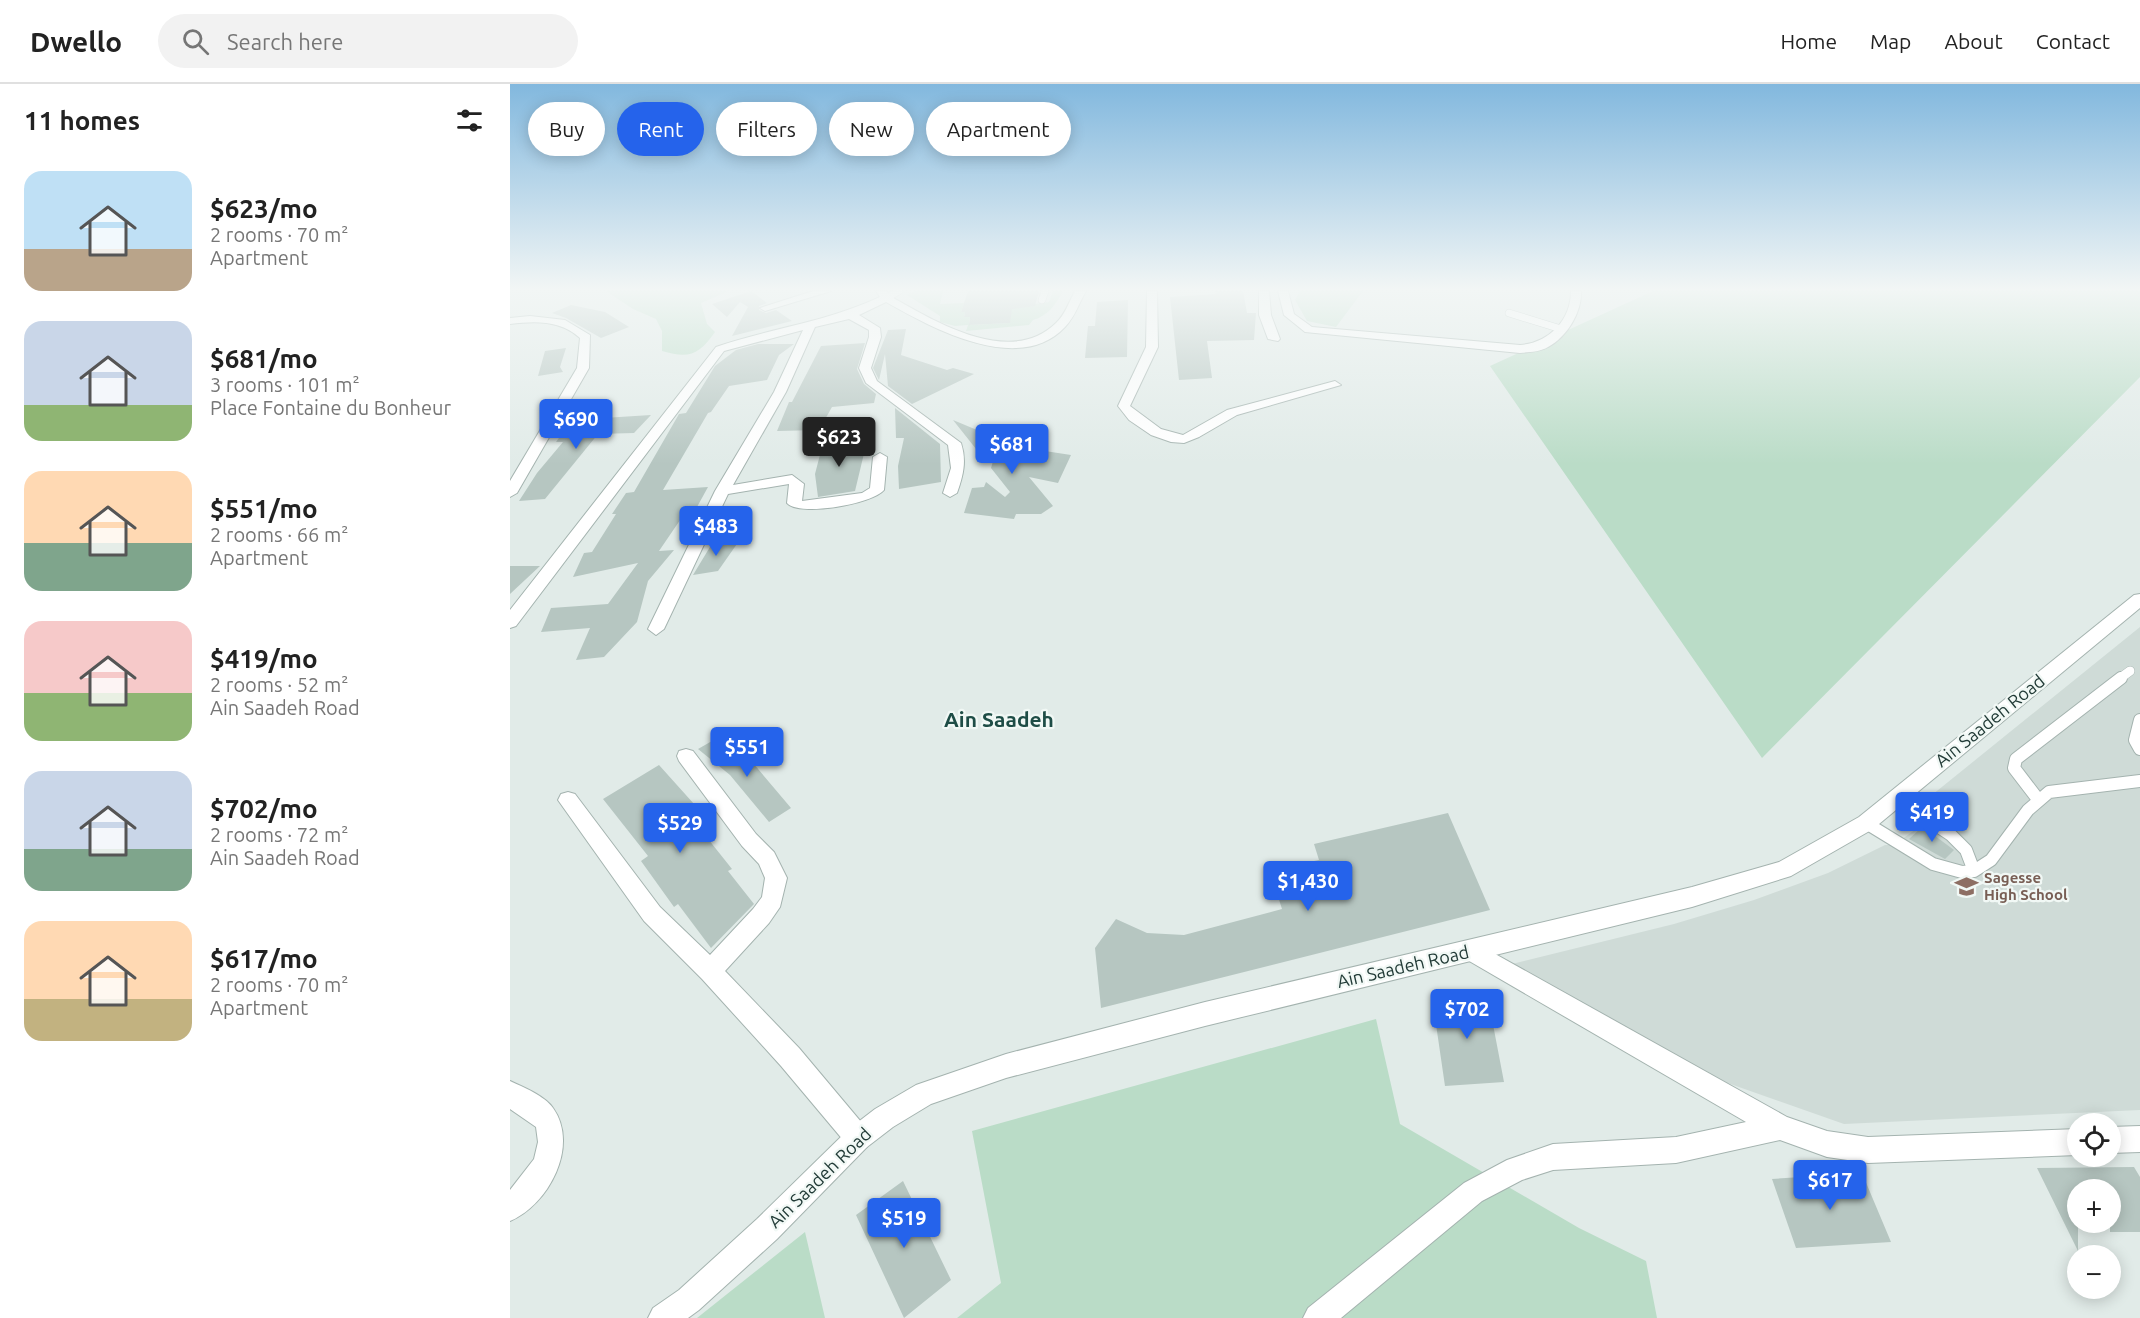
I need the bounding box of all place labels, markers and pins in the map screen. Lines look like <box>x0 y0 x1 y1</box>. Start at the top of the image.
pin: $690 <box>540 399 612 450</box>
pin: $623 <box>803 417 875 468</box>
pin: $681 <box>976 424 1048 475</box>
pin: $483 <box>680 506 752 557</box>
pin: $551 <box>711 727 783 778</box>
pin: $419 <box>1896 792 1968 843</box>
pin: $529 <box>644 803 716 854</box>
pin: $1,430 <box>1259 861 1357 912</box>
place label: Sagesse High School <box>1984 869 2068 903</box>
school or university icon: Sagesse High School <box>1953 874 1979 900</box>
pin: $702 <box>1431 989 1503 1040</box>
pin: $617 <box>1794 1160 1866 1211</box>
pin: $519 <box>868 1198 940 1249</box>

